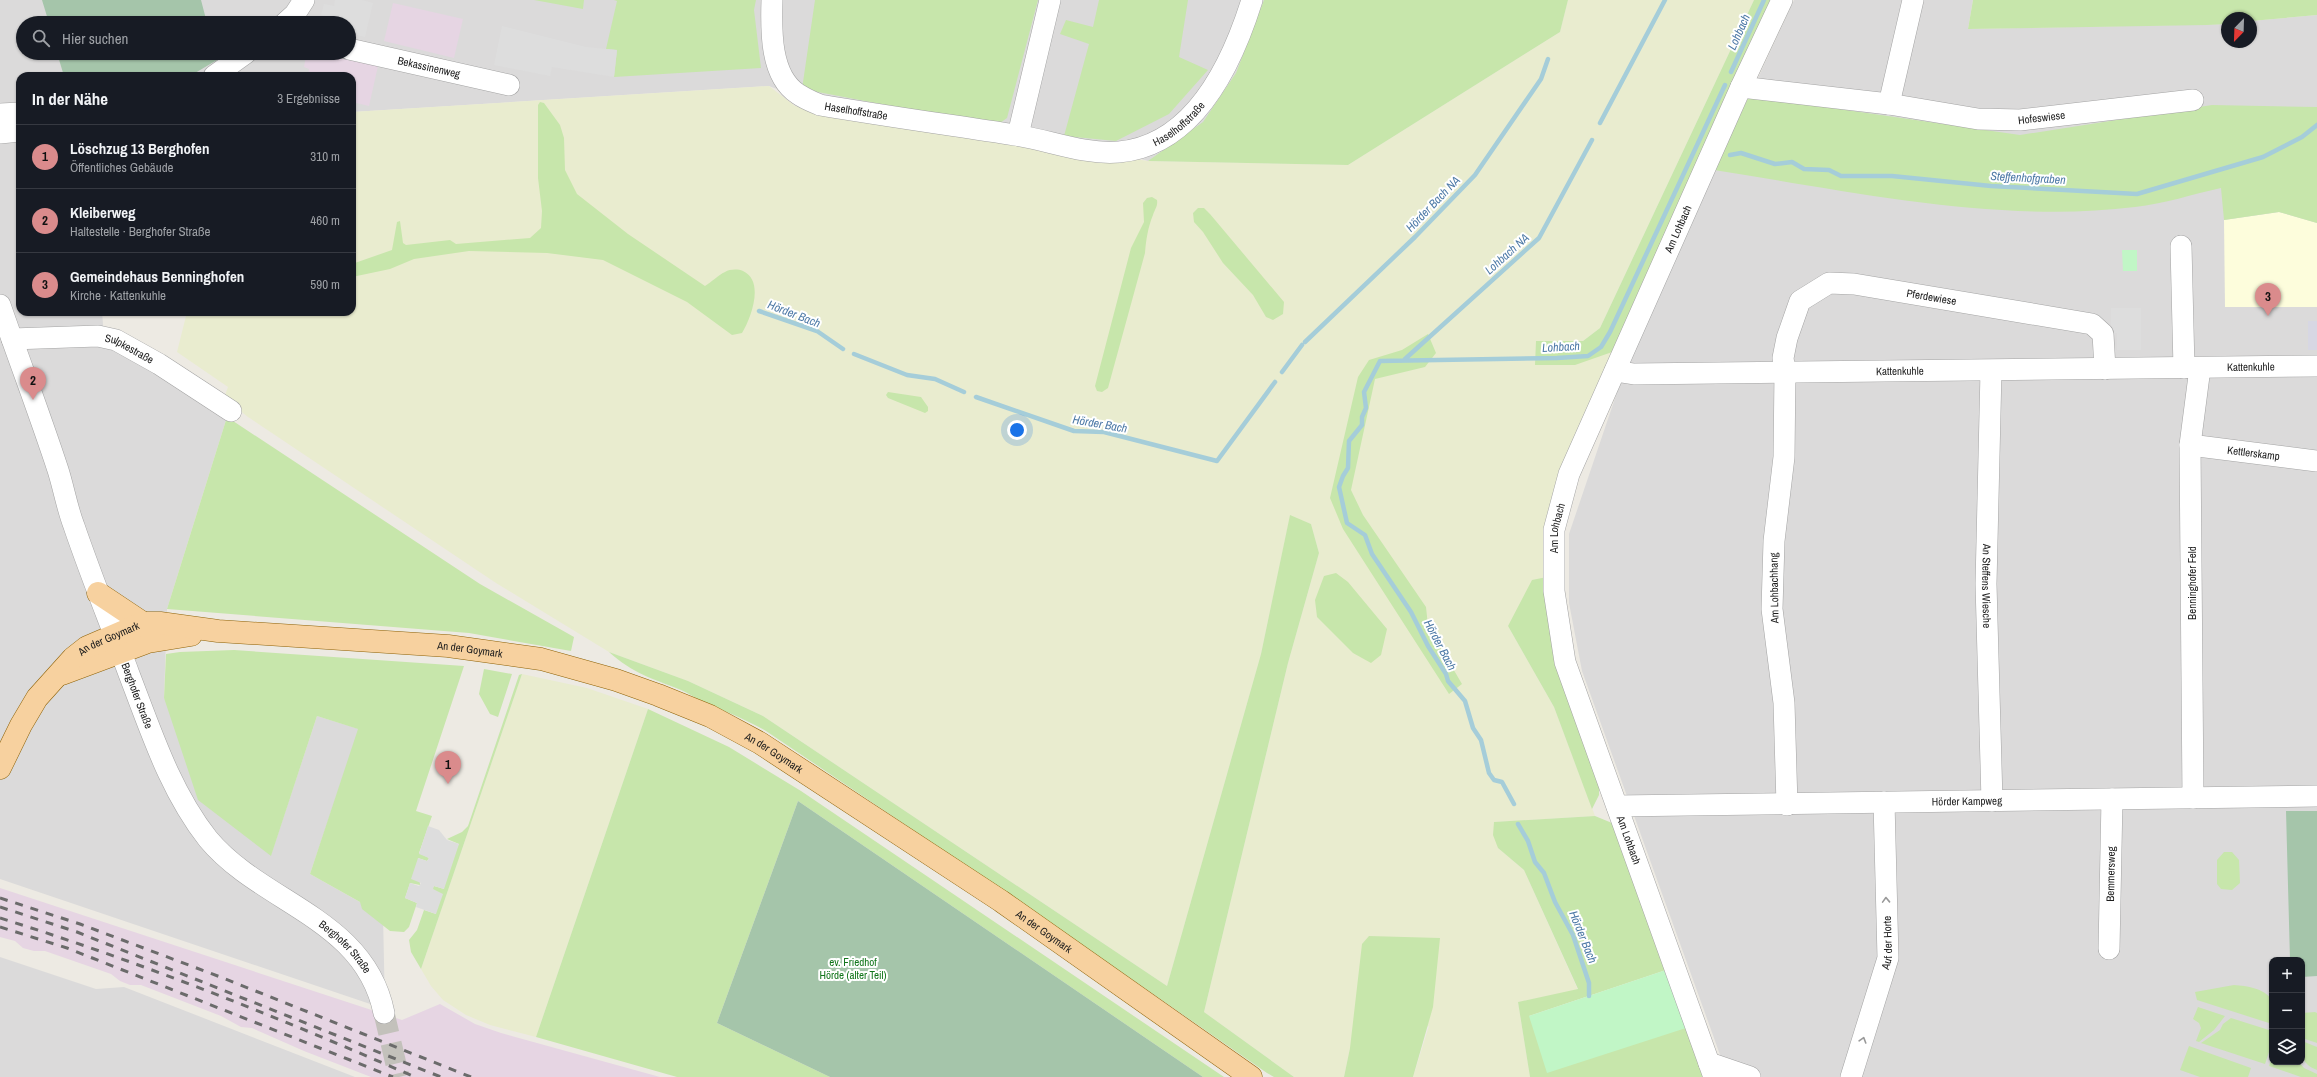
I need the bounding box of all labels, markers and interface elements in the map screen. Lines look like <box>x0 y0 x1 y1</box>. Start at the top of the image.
water label: Lohbach <box>1724 11 1754 53</box>
north arrow <box>2221 12 2257 48</box>
search box <box>16 16 356 60</box>
icon: search <box>30 27 52 49</box>
text: Hier suchen <box>62 28 128 49</box>
street label: Bekassinenweg <box>396 53 462 81</box>
text: In der Nähe <box>32 87 108 110</box>
text: 3 Ergebnisse <box>277 90 340 107</box>
street label: Haselhoffstraße <box>824 99 889 123</box>
street label: Haselhoffstraße <box>1150 99 1208 149</box>
street label: Hofeswiese <box>2017 108 2066 127</box>
text: Löschzug 13 Berghofen <box>70 138 209 159</box>
text: 1 <box>42 148 48 165</box>
text: 310 m <box>310 148 340 165</box>
text: Öffentliches Gebäude <box>70 159 174 176</box>
water label: Steffenhofgraben <box>1990 168 2066 188</box>
water label: Hörder Bach NA <box>1402 172 1464 235</box>
text: Kleiberweg <box>70 202 136 223</box>
street label: Am Lohbach <box>1661 203 1695 256</box>
text: 2 <box>42 212 48 229</box>
text: 460 m <box>310 212 340 229</box>
text: Haltestelle · Berghofer Straße <box>70 223 210 240</box>
water label: Lohbach NA <box>1482 230 1533 278</box>
text: Gemeindehaus Benninghofen <box>70 266 244 287</box>
text: 3 <box>42 276 48 293</box>
text: 590 m <box>310 276 340 293</box>
pin: 3 <box>2255 283 2281 316</box>
street label: Pferdewiese <box>1906 286 1958 308</box>
text: Kirche · Kattenkuhle <box>70 287 166 304</box>
water label: Hörder Bach <box>765 297 823 331</box>
street label: Sulpkestraße <box>104 331 156 367</box>
water label: Lohbach <box>1542 338 1580 356</box>
street label: Kattenkuhle <box>2227 359 2275 374</box>
street label: Kattenkuhle <box>1876 364 1924 378</box>
pin: 2 <box>20 367 46 400</box>
water label: Hörder Bach <box>1071 411 1129 437</box>
your location <box>1007 420 1027 440</box>
street label: Kettlerskamp <box>2226 443 2281 463</box>
street label: Am Lohbach <box>1547 502 1568 554</box>
street label: An Steffens Wiesche <box>1979 543 1994 628</box>
street label: Benninghofer Feld <box>2185 546 2199 620</box>
street label: Am Lohbachhang <box>1766 553 1782 624</box>
water label: Hörder Bach <box>1420 617 1460 673</box>
street label: An der Goymark <box>74 618 142 659</box>
street label: An der Goymark <box>436 638 504 661</box>
street label: Berghofer Straße <box>118 661 156 730</box>
street label: An der Goymark <box>742 729 806 776</box>
pin: 1 <box>435 751 461 784</box>
street label: Hörder Kampweg <box>1932 793 2002 809</box>
street label: Am Lohbach <box>1613 813 1644 866</box>
street label: Bemmersweg <box>2103 846 2118 902</box>
one-way arrow <box>1882 897 1891 903</box>
street label: An der Goymark <box>1012 906 1075 956</box>
water label: Hörder Bach <box>1565 908 1601 966</box>
street label: Auf der Horte <box>1878 916 1895 972</box>
street label: Berghofer Straße <box>316 917 374 976</box>
park label: ev. Friedhof Hörde (alter Teil) <box>819 955 887 982</box>
map controls <box>2269 957 2305 1065</box>
button: + <box>2269 957 2305 993</box>
button: − <box>2269 993 2305 1029</box>
button: layers <box>2269 1029 2305 1065</box>
one-way arrow <box>1858 1036 1867 1043</box>

